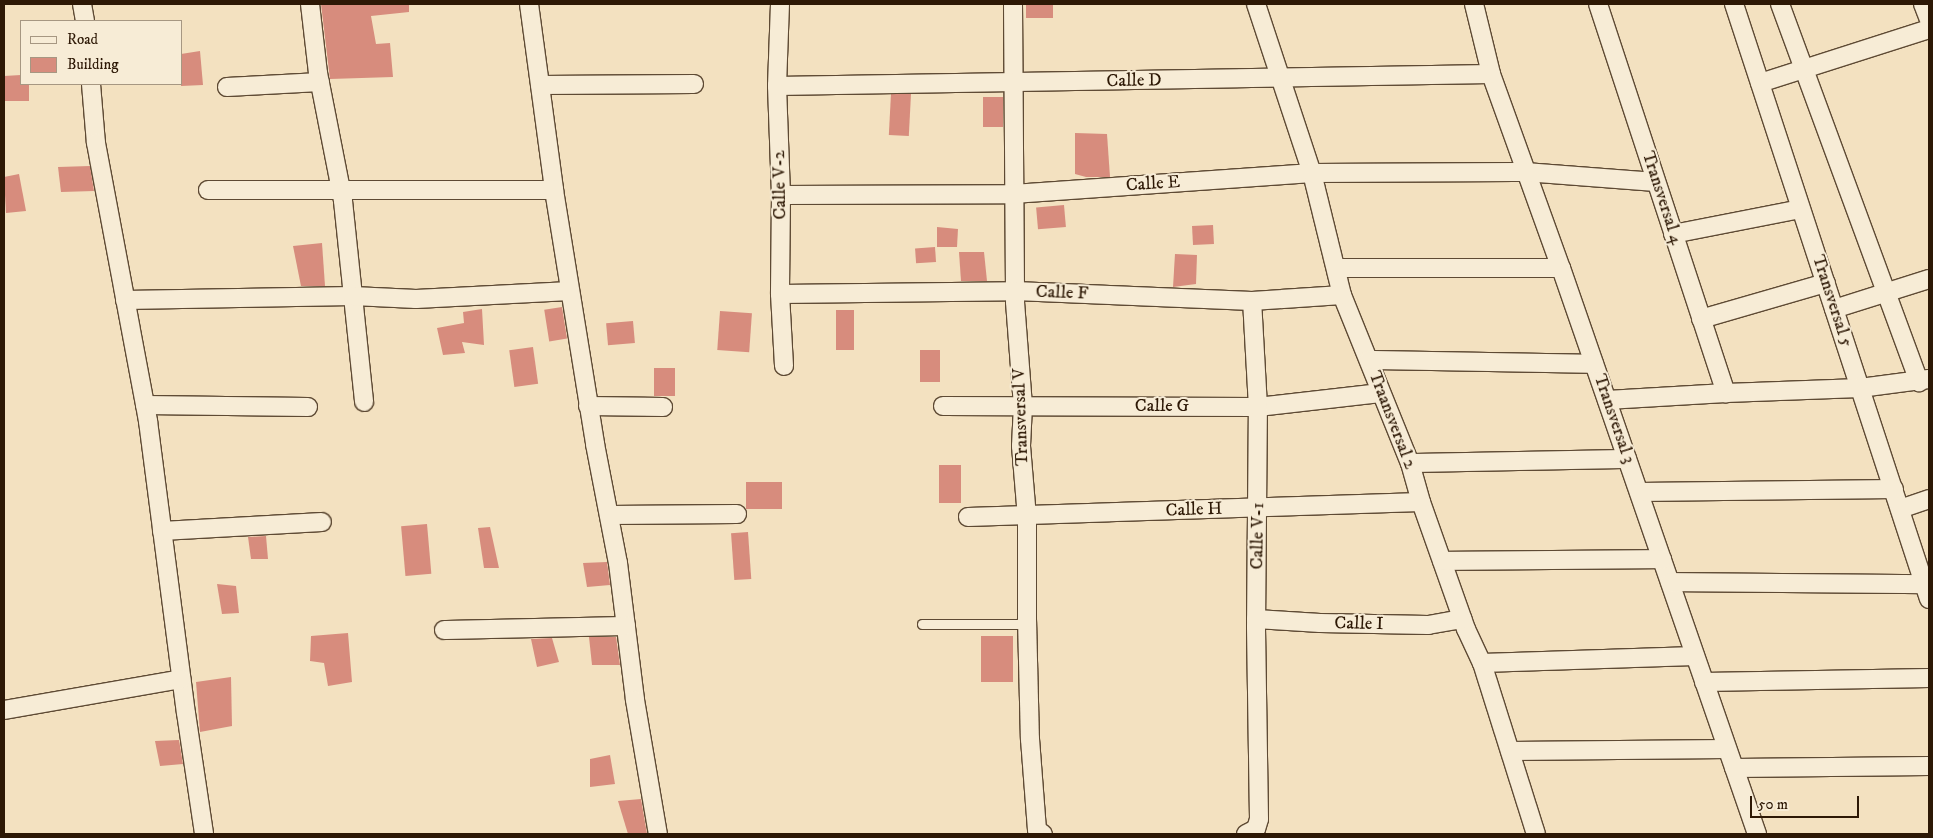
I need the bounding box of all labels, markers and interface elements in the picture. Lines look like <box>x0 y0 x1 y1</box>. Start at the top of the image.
legend <box>20 20 182 85</box>
text: Road <box>67 30 98 49</box>
text: Building <box>67 55 119 74</box>
street label: Calle D <box>1106 70 1162 92</box>
street label: Transversal 4 <box>1637 149 1687 247</box>
street label: Calle V-2 <box>769 150 791 220</box>
street label: Calle E <box>1125 171 1181 197</box>
street label: Transversal 5 <box>1807 252 1857 350</box>
street label: Calle F <box>1035 281 1089 305</box>
street label: Transversal V <box>1008 368 1034 466</box>
street label: Traansversal 2 <box>1363 368 1421 472</box>
street label: Transversal 3 <box>1589 371 1639 467</box>
street label: Calle G <box>1135 395 1189 417</box>
street label: Calle H <box>1165 498 1223 522</box>
street label: Calle V-1 <box>1247 502 1269 570</box>
street label: Calle I <box>1334 613 1384 635</box>
scale bar <box>1753 786 1862 818</box>
text: 50 m <box>1758 795 1788 814</box>

